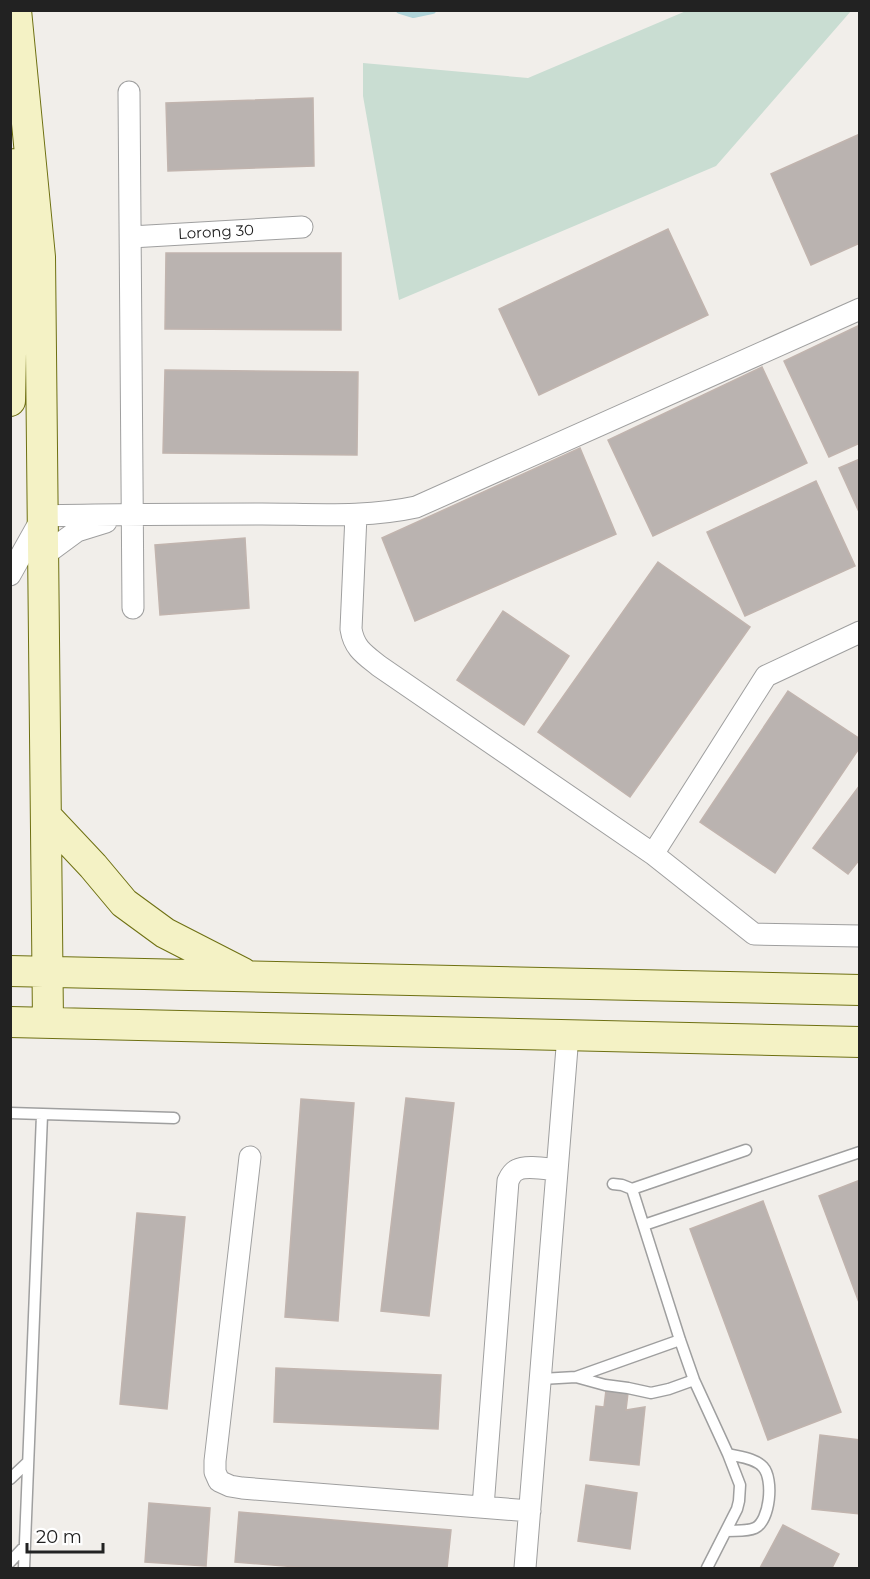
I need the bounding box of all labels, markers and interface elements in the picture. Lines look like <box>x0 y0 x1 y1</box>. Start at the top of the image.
street label: Lorong 30 <box>177 220 255 243</box>
scale bar <box>27 1516 104 1554</box>
text: 20 m <box>36 1526 82 1548</box>

